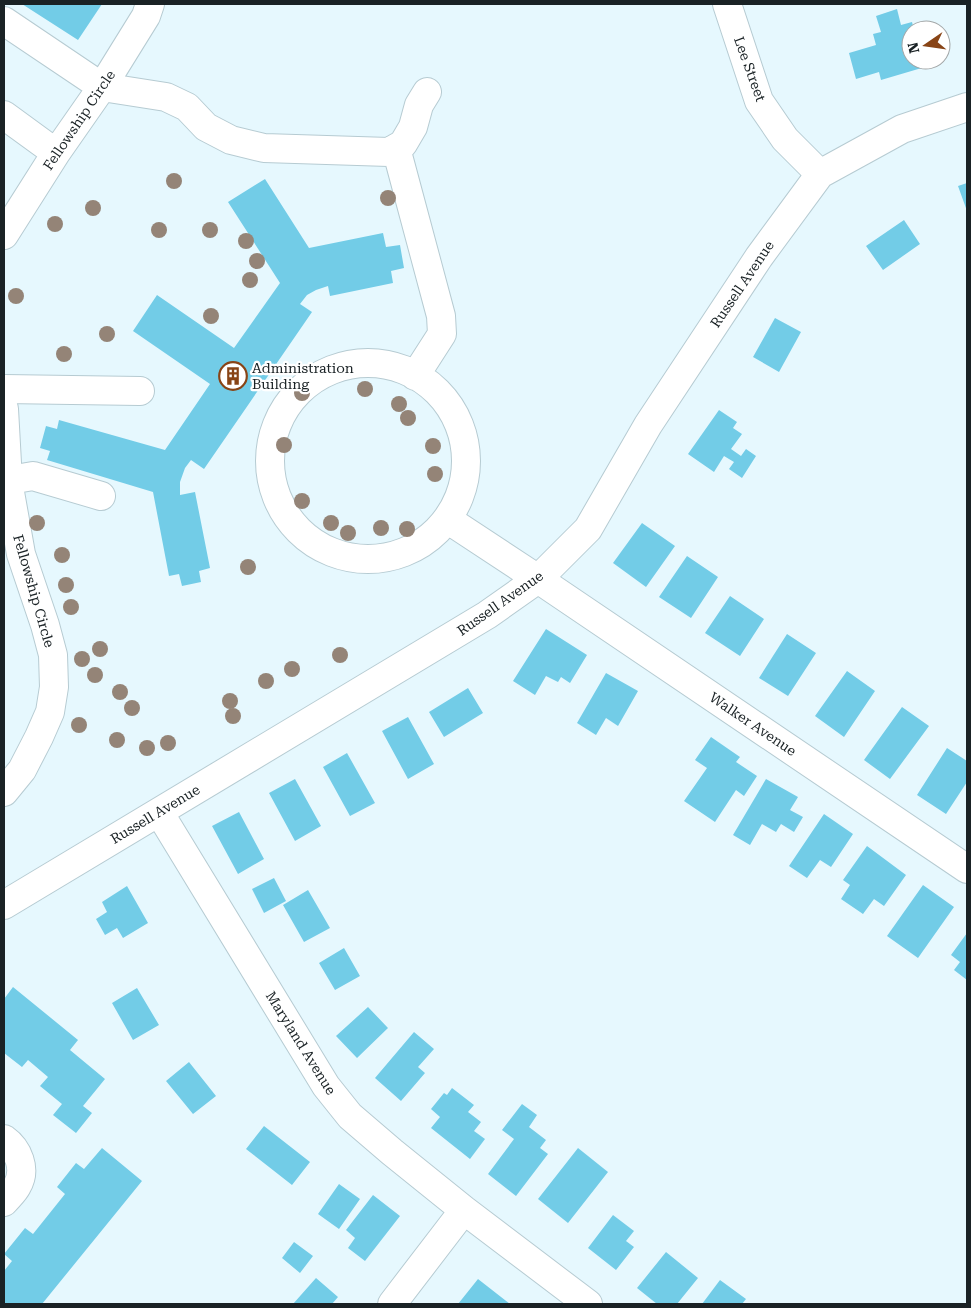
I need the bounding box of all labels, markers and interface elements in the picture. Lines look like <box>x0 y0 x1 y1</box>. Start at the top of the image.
north arrow <box>901 20 951 70</box>
street label: Lee Street <box>731 34 769 104</box>
text: N <box>904 41 922 55</box>
street label: Fellowship Circle <box>40 67 118 173</box>
street label: Russell Avenue <box>707 237 777 330</box>
place label: Administration Building <box>252 360 354 392</box>
building icon: Administration Building <box>218 361 248 391</box>
street label: Fellowship Circle <box>10 533 58 650</box>
street label: Russell Avenue <box>454 567 546 639</box>
street label: Walker Avenue <box>707 689 800 759</box>
street label: Russell Avenue <box>107 781 203 847</box>
street label: Maryland Avenue <box>263 988 339 1098</box>

